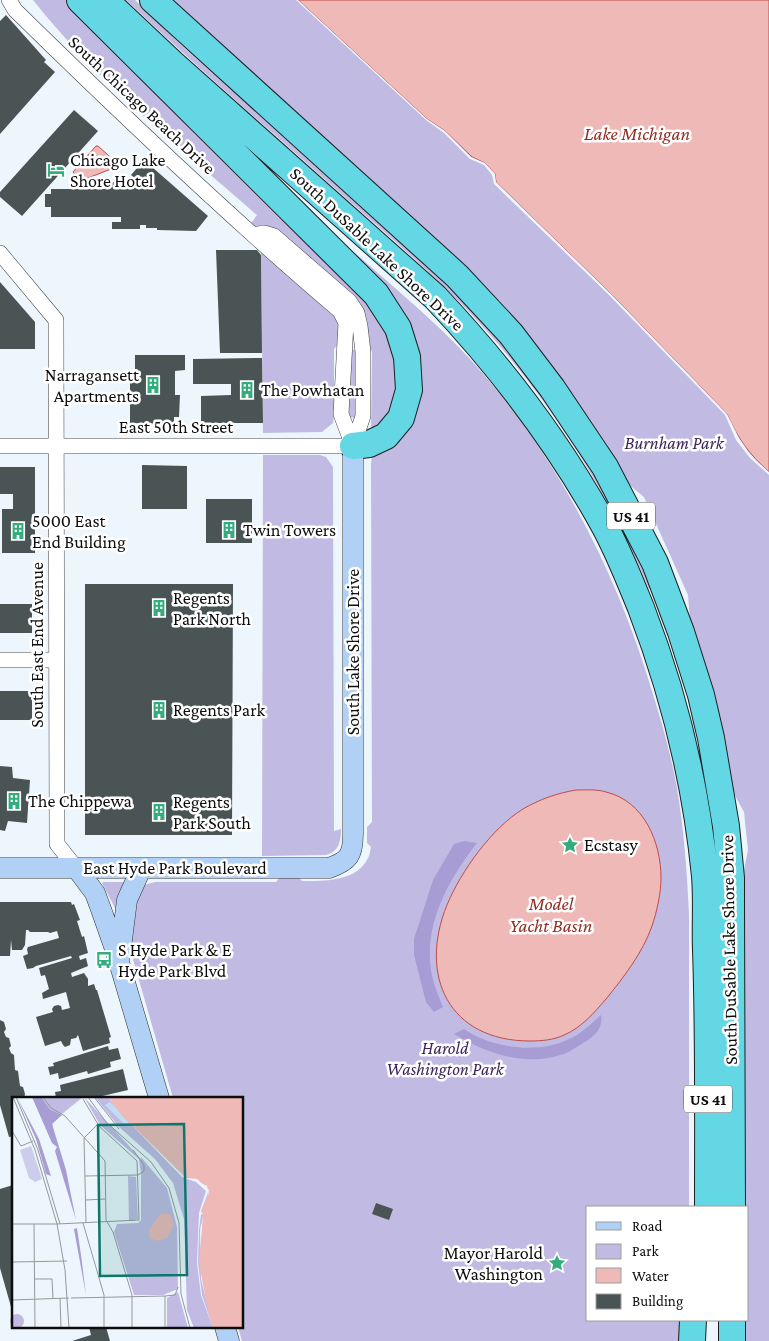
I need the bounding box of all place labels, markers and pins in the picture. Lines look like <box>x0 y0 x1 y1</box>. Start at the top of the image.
place label: Chicago Lake Shore Hotel <box>70 150 166 191</box>
hotel icon: Chicago Lake Shore Hotel <box>46 160 66 180</box>
place label: Narragansett Apartments <box>45 365 140 406</box>
building icon: Narragansett Apartments <box>143 375 163 395</box>
building icon: The Powhatan <box>237 380 257 400</box>
place label: The Powhatan <box>261 380 365 400</box>
place label: 5000 East End Building <box>32 511 126 552</box>
building icon: Twin Towers <box>219 520 239 540</box>
place label: Twin Towers <box>243 520 336 540</box>
building icon: 5000 East End Building <box>8 521 28 541</box>
place label: Regents Park North <box>173 588 251 629</box>
building icon: Regents Park North <box>149 598 169 618</box>
building icon: Regents Park <box>149 700 169 720</box>
place label: Regents Park <box>173 700 265 720</box>
building icon: The Chippewa <box>4 791 24 811</box>
place label: The Chippewa <box>28 791 132 811</box>
place label: Regents Park South <box>173 792 251 833</box>
building icon: Regents Park South <box>149 802 169 822</box>
place icon: Ecstasy <box>560 835 580 855</box>
place label: Ecstasy <box>584 835 638 855</box>
place label: S Hyde Park & E Hyde Park Blvd <box>118 940 232 981</box>
bus stop icon: S Hyde Park & E Hyde Park Blvd <box>94 950 114 970</box>
place label: Mayor Harold Washington <box>444 1243 544 1284</box>
place icon: Mayor Harold Washington <box>547 1253 567 1273</box>

